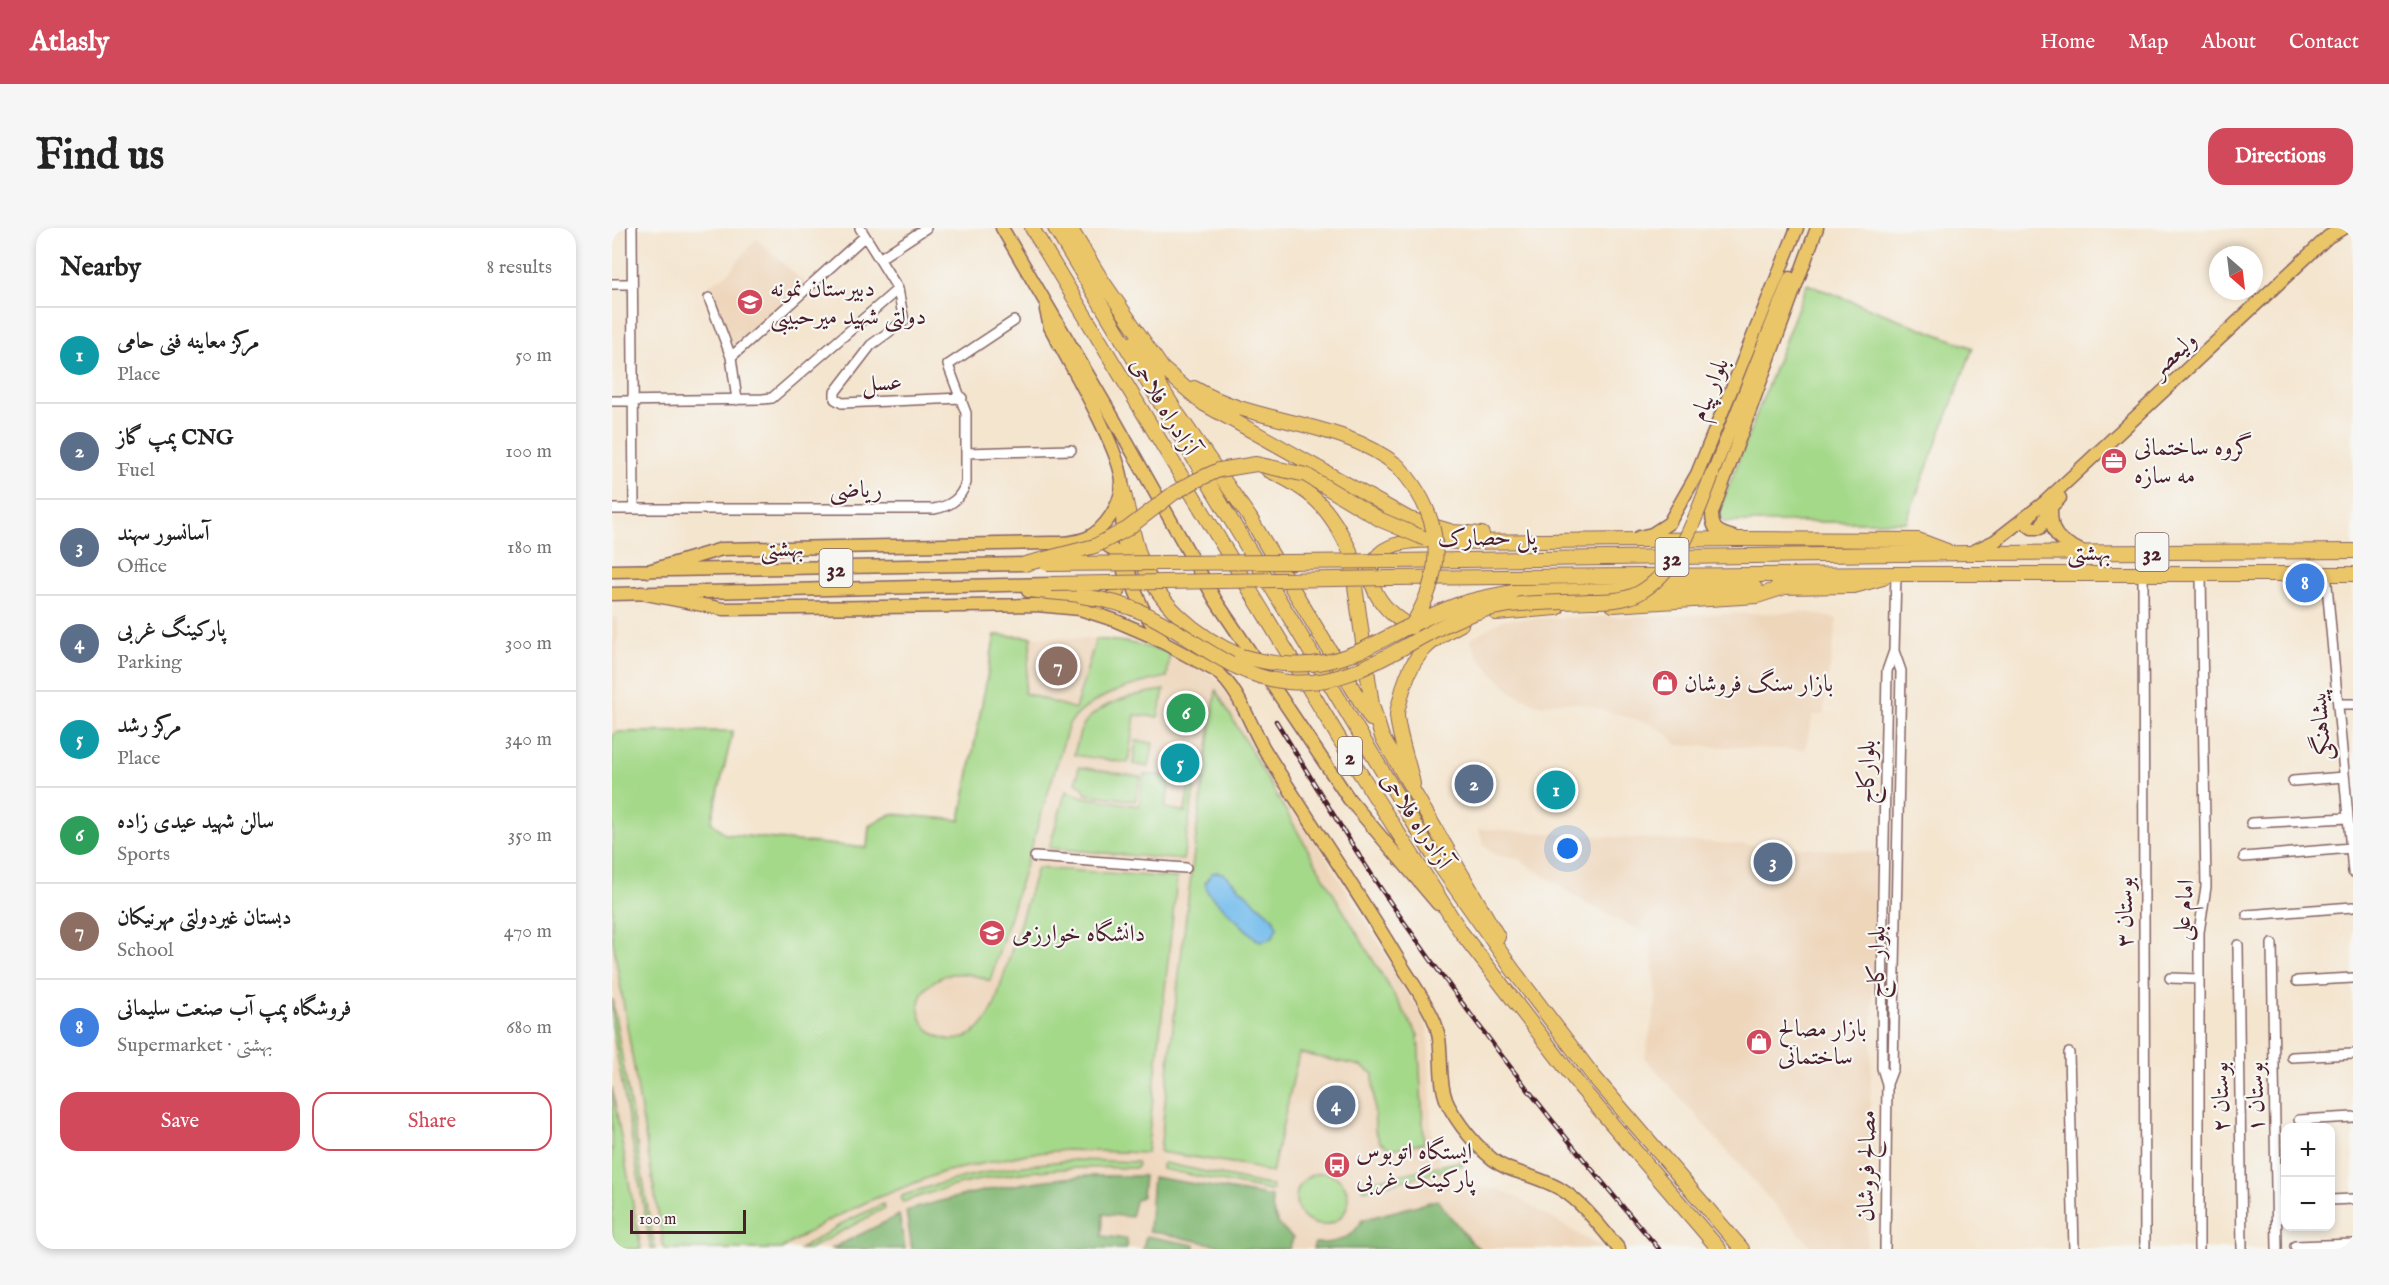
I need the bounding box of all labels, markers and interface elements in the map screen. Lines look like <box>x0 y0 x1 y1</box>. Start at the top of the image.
text: Atlasly <box>30 25 109 60</box>
text: Home <box>2040 29 2095 56</box>
text: Map <box>2128 29 2168 56</box>
text: About <box>2201 29 2256 56</box>
text: Contact <box>2289 29 2359 56</box>
button: Directions <box>2208 128 2353 185</box>
text: Find us <box>36 130 164 183</box>
north arrow <box>2209 246 2263 300</box>
text: Nearby <box>60 251 141 284</box>
text: 8 results <box>486 255 552 280</box>
place label: دبیرستان نمونه دولتی شهید میرحبیبی <box>770 274 926 336</box>
school or university icon: دبیرستان نمونه دولتی شهید میرحبیبی <box>735 287 765 317</box>
street label: ولیعصر <box>2142 325 2204 387</box>
text: مرکز معاینه فنی حامی <box>117 328 259 356</box>
text: 1 <box>76 343 83 368</box>
text: 50 m <box>515 343 552 368</box>
street label: آزادراه فلاحی <box>1122 352 1207 464</box>
street label: بلوار پیام <box>1684 353 1741 427</box>
text: Place <box>117 362 160 387</box>
street label: عسل <box>861 367 903 400</box>
text: پمپ گاز CNG <box>117 424 233 452</box>
place label: گروه ساختمانی مه سازه <box>2134 431 2253 492</box>
text: 2 <box>75 439 84 464</box>
text: 100 m <box>505 439 552 464</box>
office icon: گروه ساختمانی مه سازه <box>2099 446 2129 476</box>
text: Fuel <box>117 458 155 483</box>
street label: ریاضی <box>830 475 882 506</box>
text: آسانسور سهند <box>117 520 210 548</box>
street label: پل حصارک <box>1437 522 1538 555</box>
road number: 32 <box>2136 533 2168 571</box>
street label: بهشتى <box>760 534 804 565</box>
text: 3 <box>76 535 83 560</box>
text: 180 m <box>507 535 552 560</box>
road number: 32 <box>1656 538 1688 576</box>
street label: بهشتی <box>2067 538 2111 569</box>
road number: 32 <box>820 549 852 587</box>
text: Office <box>117 554 167 579</box>
pin: 8 <box>2286 560 2324 606</box>
text: پارکینگ غربی <box>117 616 226 644</box>
text: 4 <box>75 631 84 656</box>
text: 300 m <box>505 631 552 656</box>
pin: 7 <box>1038 644 1078 688</box>
text: Parking <box>117 650 182 675</box>
shop icon: بازار سنگ فروشان <box>1650 668 1680 698</box>
place label: بازار سنگ فروشان <box>1684 668 1833 700</box>
street label: پیشاهنگی <box>2303 688 2340 762</box>
pin: 6 <box>1166 690 1206 736</box>
text: مرکز رشد <box>117 712 181 740</box>
text: 5 <box>76 727 83 752</box>
text: 340 m <box>505 727 552 752</box>
road number: 2 <box>1338 737 1362 775</box>
pin: 5 <box>1160 740 1200 786</box>
street label: بلوارکاج <box>1851 740 1888 804</box>
text: Place <box>117 746 160 771</box>
pin: 2 <box>1454 762 1494 806</box>
street label: آزادراه فلاحی <box>1373 766 1460 878</box>
pin: 1 <box>1536 768 1576 812</box>
text: سالن شهید عیدی زاده <box>117 808 274 836</box>
text: 6 <box>75 823 84 848</box>
text: 350 m <box>508 823 552 848</box>
your location <box>1553 834 1582 863</box>
pin: 3 <box>1754 840 1792 884</box>
text: Sports <box>117 842 170 867</box>
street label: بوستان ۳ <box>2110 877 2141 947</box>
street label: امام علی <box>2166 878 2207 942</box>
text: دبستان غیردولتی مهرنیکان <box>117 904 292 932</box>
school or university icon: دانشگاه خوارزمی <box>977 918 1007 948</box>
place label: دانشگاه خوارزمی <box>1012 918 1145 950</box>
text: 7 <box>75 919 84 944</box>
text: 470 m <box>504 919 552 944</box>
street label: بلوار کاج <box>1861 925 1898 999</box>
text: School <box>117 938 173 963</box>
text: فروشگاه پمپ آب صنعت سلیمانی <box>117 995 351 1023</box>
place label: بازار مصالح ساختمانی <box>1778 1014 1867 1073</box>
text: 8 <box>76 1015 83 1040</box>
text: 680 m <box>506 1015 552 1040</box>
shop icon: بازار مصالح ساختمانی <box>1744 1027 1774 1057</box>
text: Supermarket · بهشتی <box>117 1033 273 1058</box>
street label: بوستان ۲ <box>2205 1061 2238 1133</box>
street label: بوستان ۱ <box>2240 1061 2273 1133</box>
pin: 4 <box>1316 1082 1356 1128</box>
button: Save <box>60 1092 300 1151</box>
button: Share <box>312 1092 552 1151</box>
street label: مصالح فروشان <box>1851 1110 1887 1222</box>
map controls <box>2281 1123 2335 1231</box>
button: + <box>2281 1123 2335 1177</box>
place label: ایستگاه اتوبوس پارکینگ غربی <box>1356 1136 1476 1196</box>
bus stop icon: ایستگاه اتوبوس پارکینگ غربی <box>1322 1150 1352 1180</box>
button: − <box>2281 1177 2335 1231</box>
scale bar <box>630 1207 746 1234</box>
text: 100 m <box>639 1210 676 1230</box>

